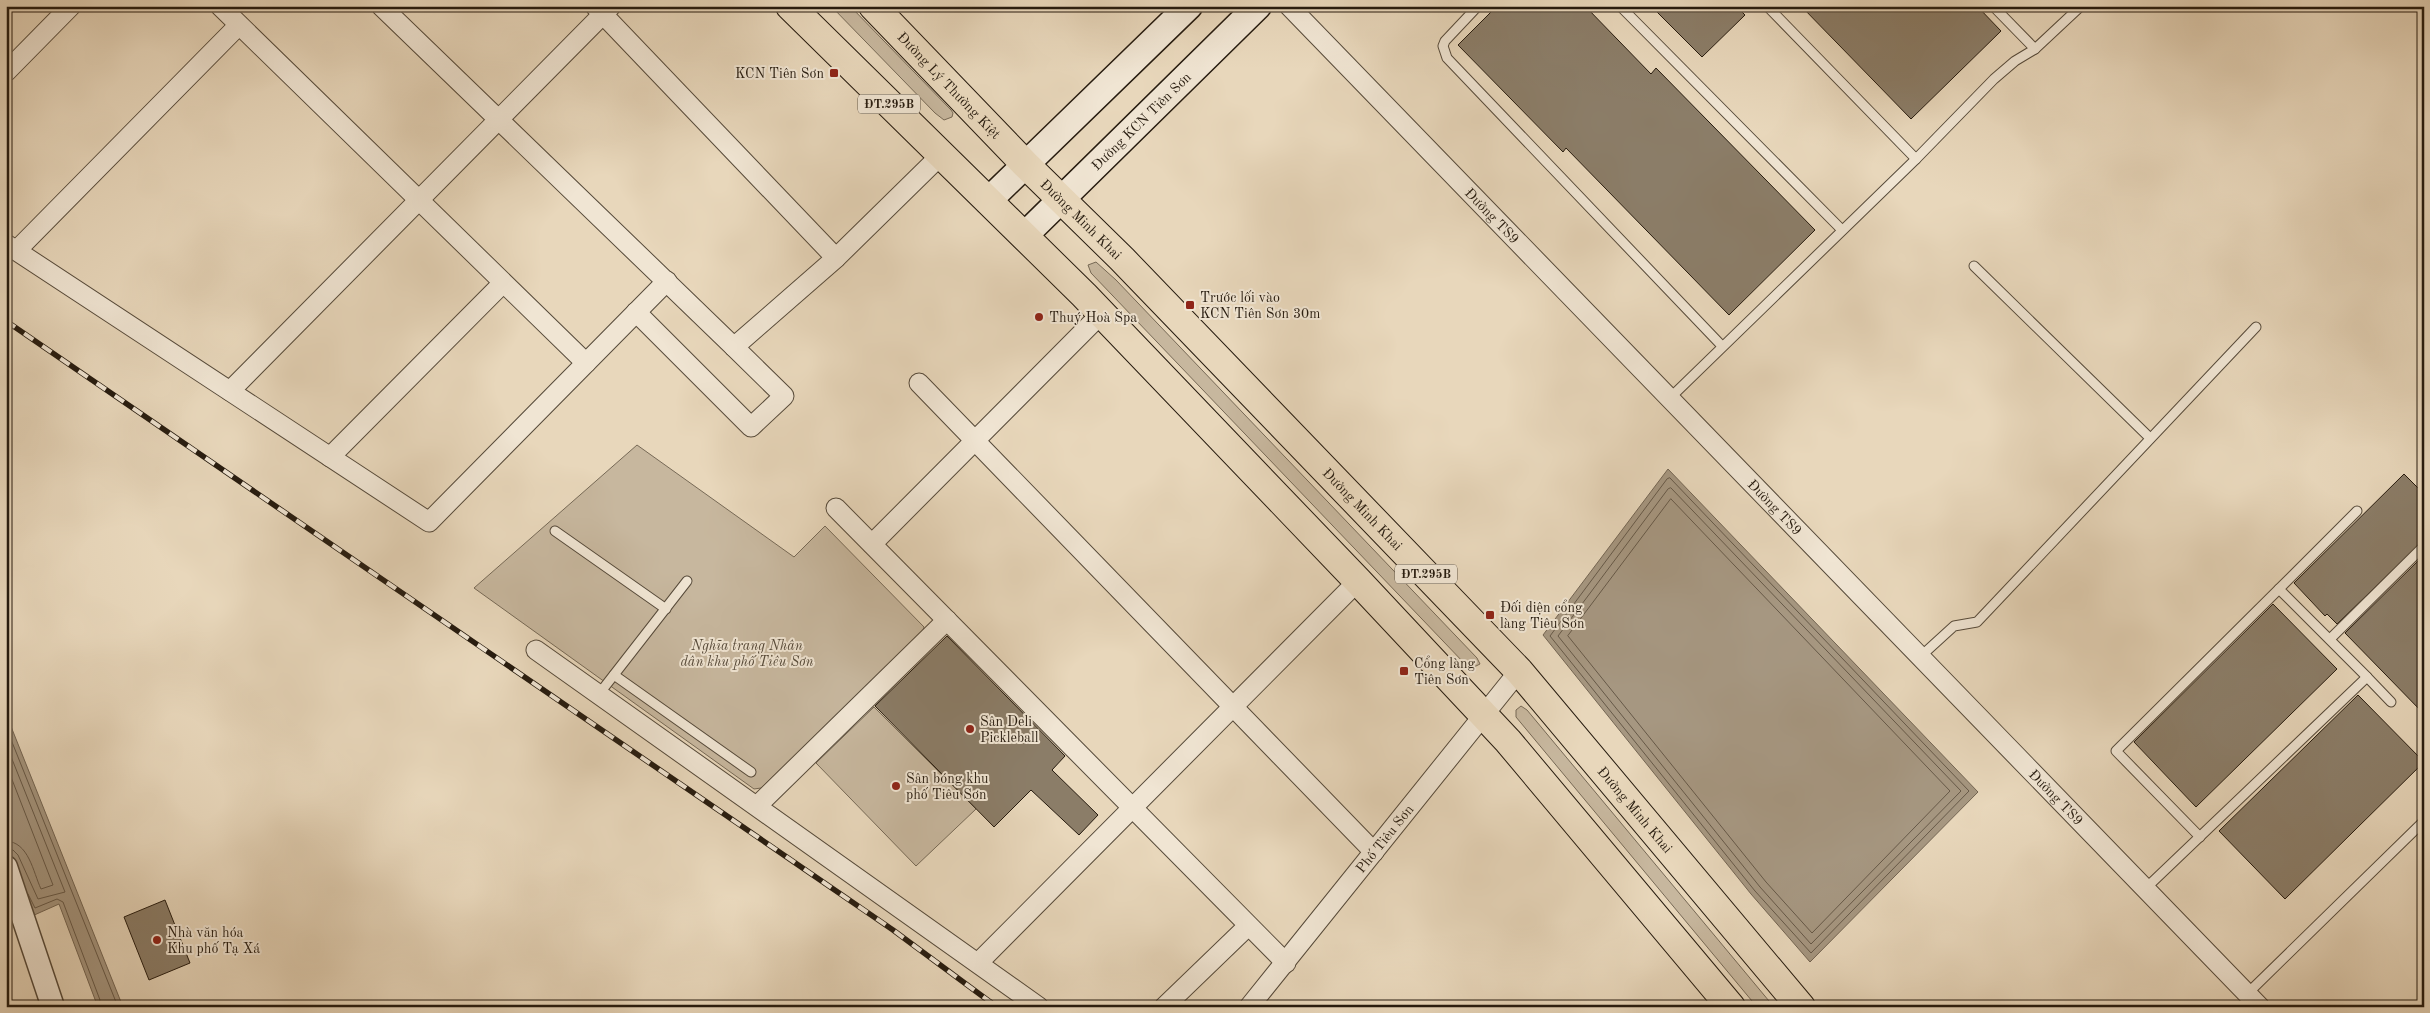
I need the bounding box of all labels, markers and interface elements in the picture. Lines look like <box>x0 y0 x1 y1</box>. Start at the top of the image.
street label: Đường Lý Thường Kiệt <box>894 30 1003 142</box>
place label: KCN Tiên Sơn <box>735 67 824 81</box>
marker: KCN Tiên Sơn <box>828 67 840 79</box>
street label: Đường KCN Tiên Sơn <box>1089 70 1194 173</box>
road number: ĐT.295B <box>858 95 920 114</box>
street label: Đường Minh Khai <box>1037 177 1124 263</box>
street label: Đường TS9 <box>1462 186 1521 247</box>
place label: Trước lối vào KCN Tiên Sơn 30m <box>1200 290 1320 321</box>
marker: Trước lối vào KCN Tiên Sơn 30m <box>1184 299 1196 311</box>
marker: Thuý Hoà Spa <box>1033 311 1045 323</box>
place label: Thuý Hoà Spa <box>1049 311 1137 325</box>
street label: Đường Minh Khai <box>1320 466 1405 553</box>
street label: Đường TS9 <box>1745 477 1804 538</box>
road number: ĐT.295B <box>1395 564 1457 584</box>
place label: Đối diện cổng làng Tiêu Sơn <box>1500 599 1585 631</box>
marker: Đối diện cổng làng Tiêu Sơn <box>1484 609 1496 621</box>
park label: Nghĩa trang Nhân dân khu phố Tiêu Sơn <box>680 639 814 670</box>
place label: Cổng làng Tiên Sơn <box>1414 655 1476 687</box>
marker: Cổng làng Tiên Sơn <box>1398 665 1410 677</box>
place label: Sân Deli Pickleball <box>980 715 1039 745</box>
marker: Sân Deli Pickleball <box>964 723 976 735</box>
street label: Đường Minh Khai <box>1594 764 1675 856</box>
street label: Đường TS9 <box>2026 767 2085 828</box>
place label: Sân bóng khu phố Tiêu Sơn <box>906 772 989 802</box>
marker: Sân bóng khu phố Tiêu Sơn <box>890 780 902 792</box>
street label: Phố Tiêu Sơn <box>1354 802 1417 876</box>
place label: Nhà văn hóa Khu phố Tạ Xá <box>167 926 260 956</box>
marker: Nhà văn hóa Khu phố Tạ Xá <box>151 934 163 946</box>

